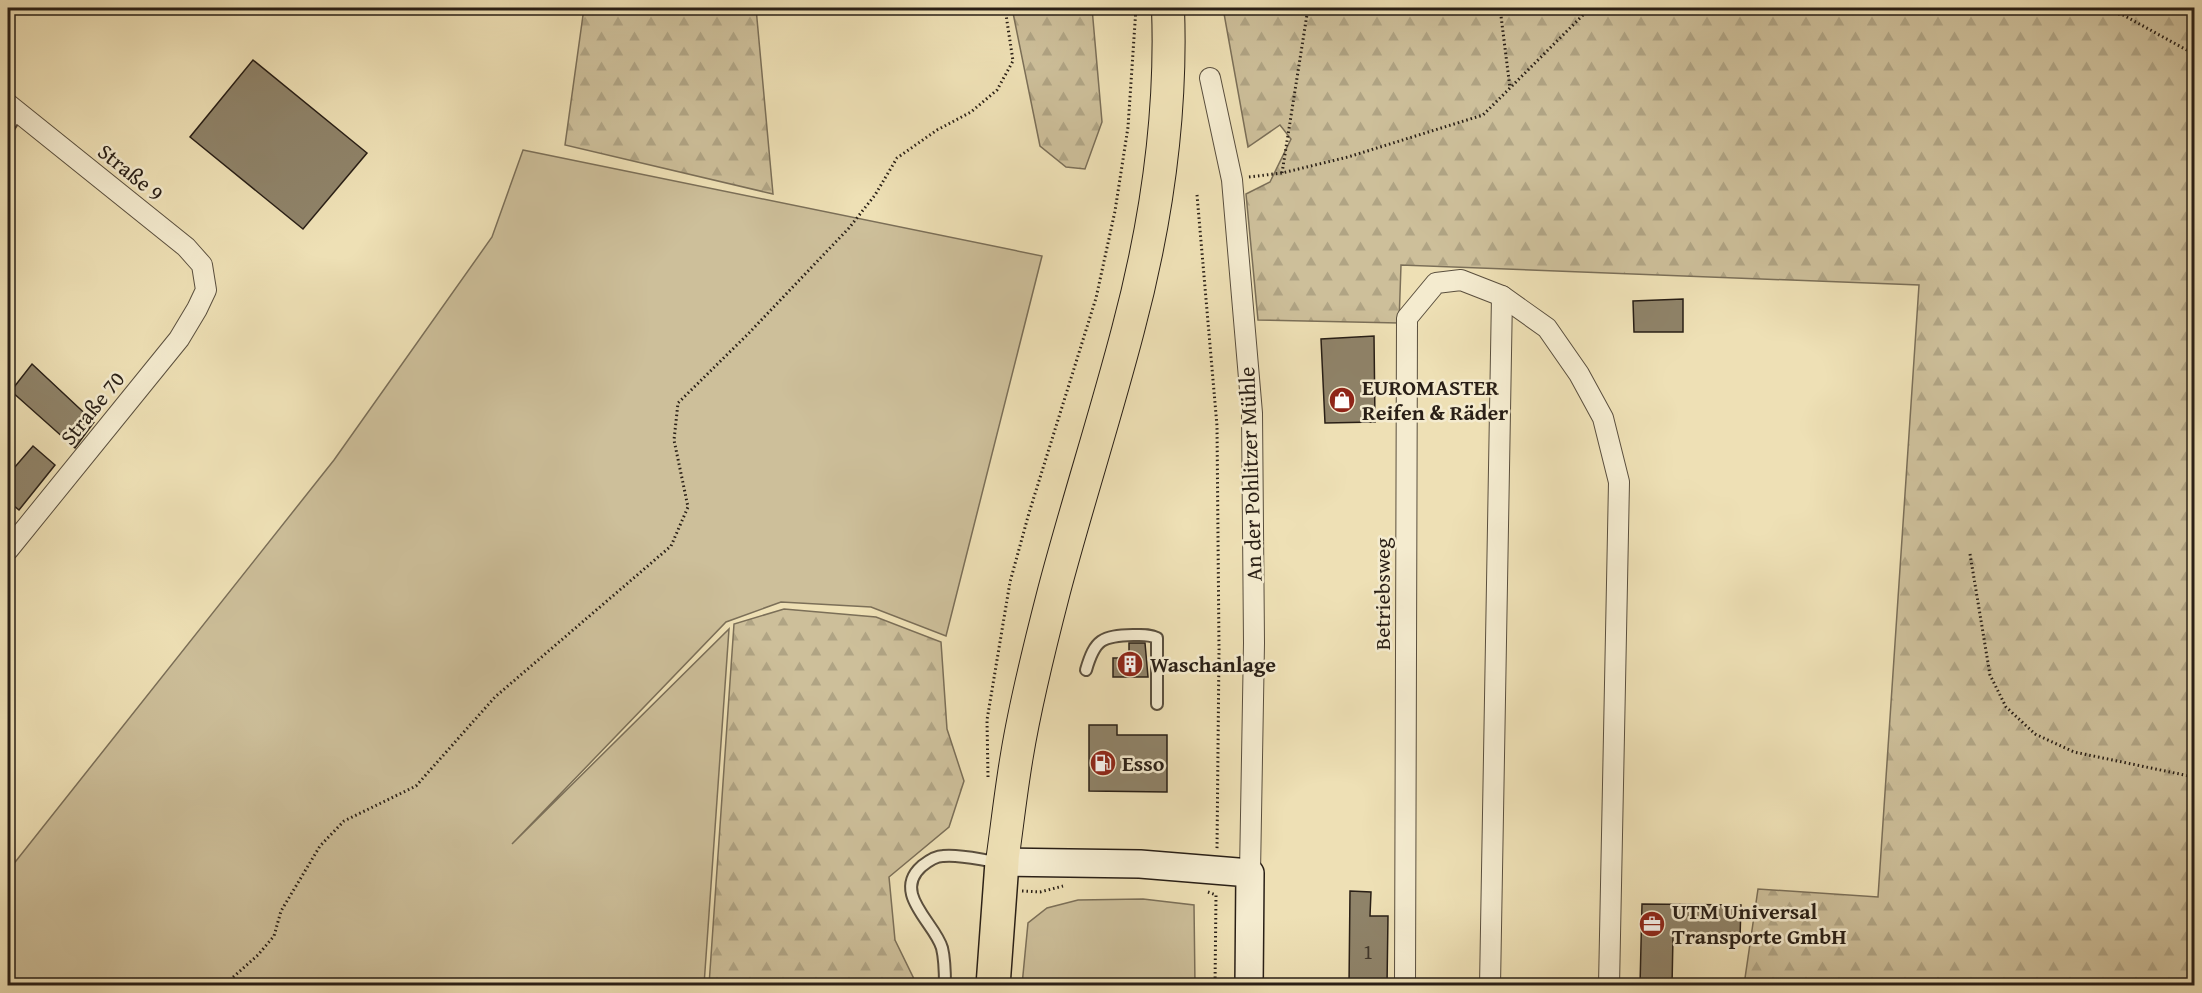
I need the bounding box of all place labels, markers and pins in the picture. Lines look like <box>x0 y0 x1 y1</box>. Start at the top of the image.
place label: EUROMASTER Reifen & Räder <box>1362 371 1508 428</box>
shop icon: EUROMASTER Reifen & Räder <box>1327 385 1357 415</box>
place label: Waschanlage <box>1150 648 1276 680</box>
building icon: Waschanlage <box>1115 649 1145 679</box>
place label: Esso <box>1122 747 1165 779</box>
fuel station icon: Esso <box>1088 748 1118 778</box>
place label: UTM Universal Transporte GmbH <box>1672 895 1846 952</box>
office icon: UTM Universal Transporte GmbH <box>1637 909 1667 939</box>

